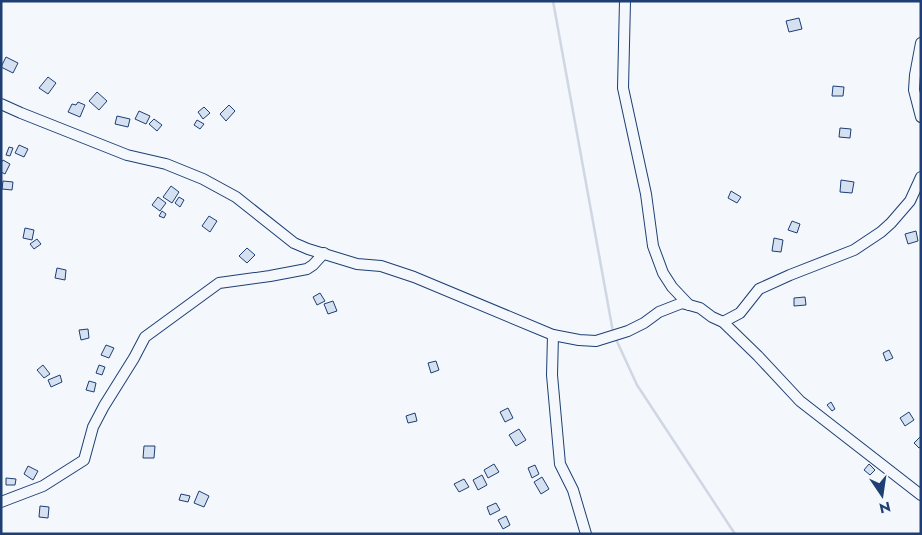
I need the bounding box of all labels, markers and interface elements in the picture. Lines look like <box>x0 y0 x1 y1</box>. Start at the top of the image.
north arrow <box>857 470 907 520</box>
text: N <box>877 497 893 519</box>

